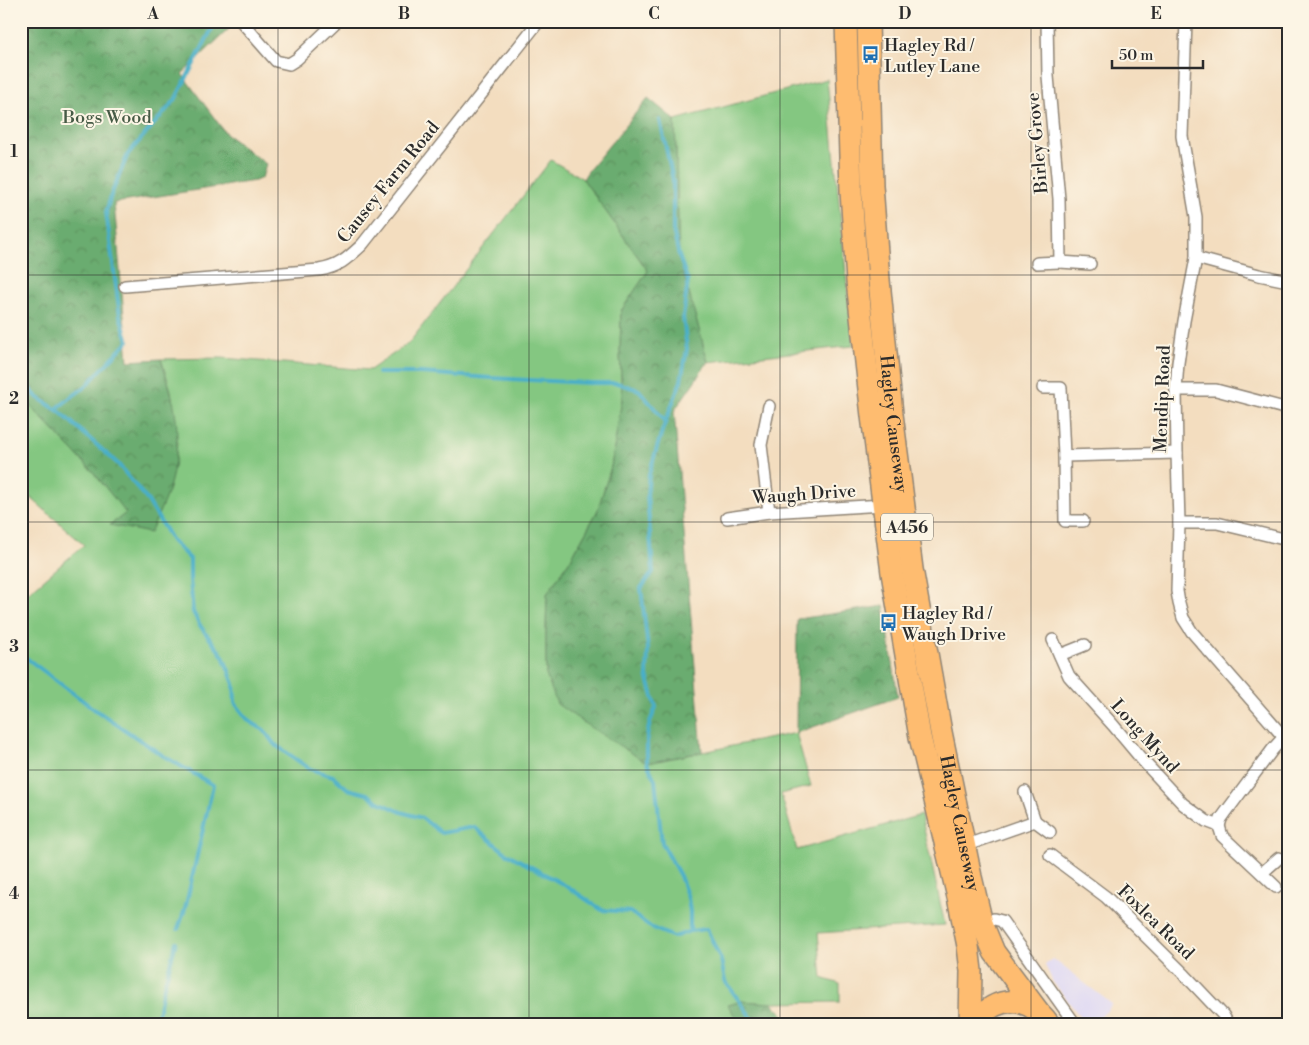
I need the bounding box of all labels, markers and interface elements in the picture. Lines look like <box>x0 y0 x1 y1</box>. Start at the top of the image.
text: A <box>146 4 159 24</box>
text: B <box>398 4 410 24</box>
text: C <box>648 4 660 24</box>
text: D <box>899 4 912 24</box>
text: E <box>1150 4 1162 24</box>
place label: Hagley Rd / Lutley Lane <box>884 34 980 78</box>
scale bar <box>1112 38 1203 70</box>
bus stop icon: Hagley Rd / Lutley Lane <box>860 45 880 65</box>
text: 50 m <box>1119 46 1153 65</box>
street label: Birley Grove <box>1022 92 1053 195</box>
park label: Bogs Wood <box>61 106 152 129</box>
street label: Causey Farm Road <box>332 116 445 248</box>
text: 1 <box>10 142 18 162</box>
street label: Mendip Road <box>1149 344 1176 453</box>
street label: Hagley Causeway <box>874 354 913 495</box>
text: 2 <box>9 389 19 409</box>
street label: Waugh Drive <box>750 479 857 510</box>
road number: A456 <box>881 514 933 540</box>
place label: Hagley Rd / Waugh Drive <box>901 602 1006 646</box>
bus stop icon: Hagley Rd / Waugh Drive <box>878 613 898 633</box>
text: 3 <box>9 637 19 657</box>
street label: Long Mynd <box>1106 695 1184 779</box>
street label: Hagley Causeway <box>934 753 985 894</box>
street label: Foxlea Road <box>1112 880 1200 965</box>
text: 4 <box>9 884 20 904</box>

